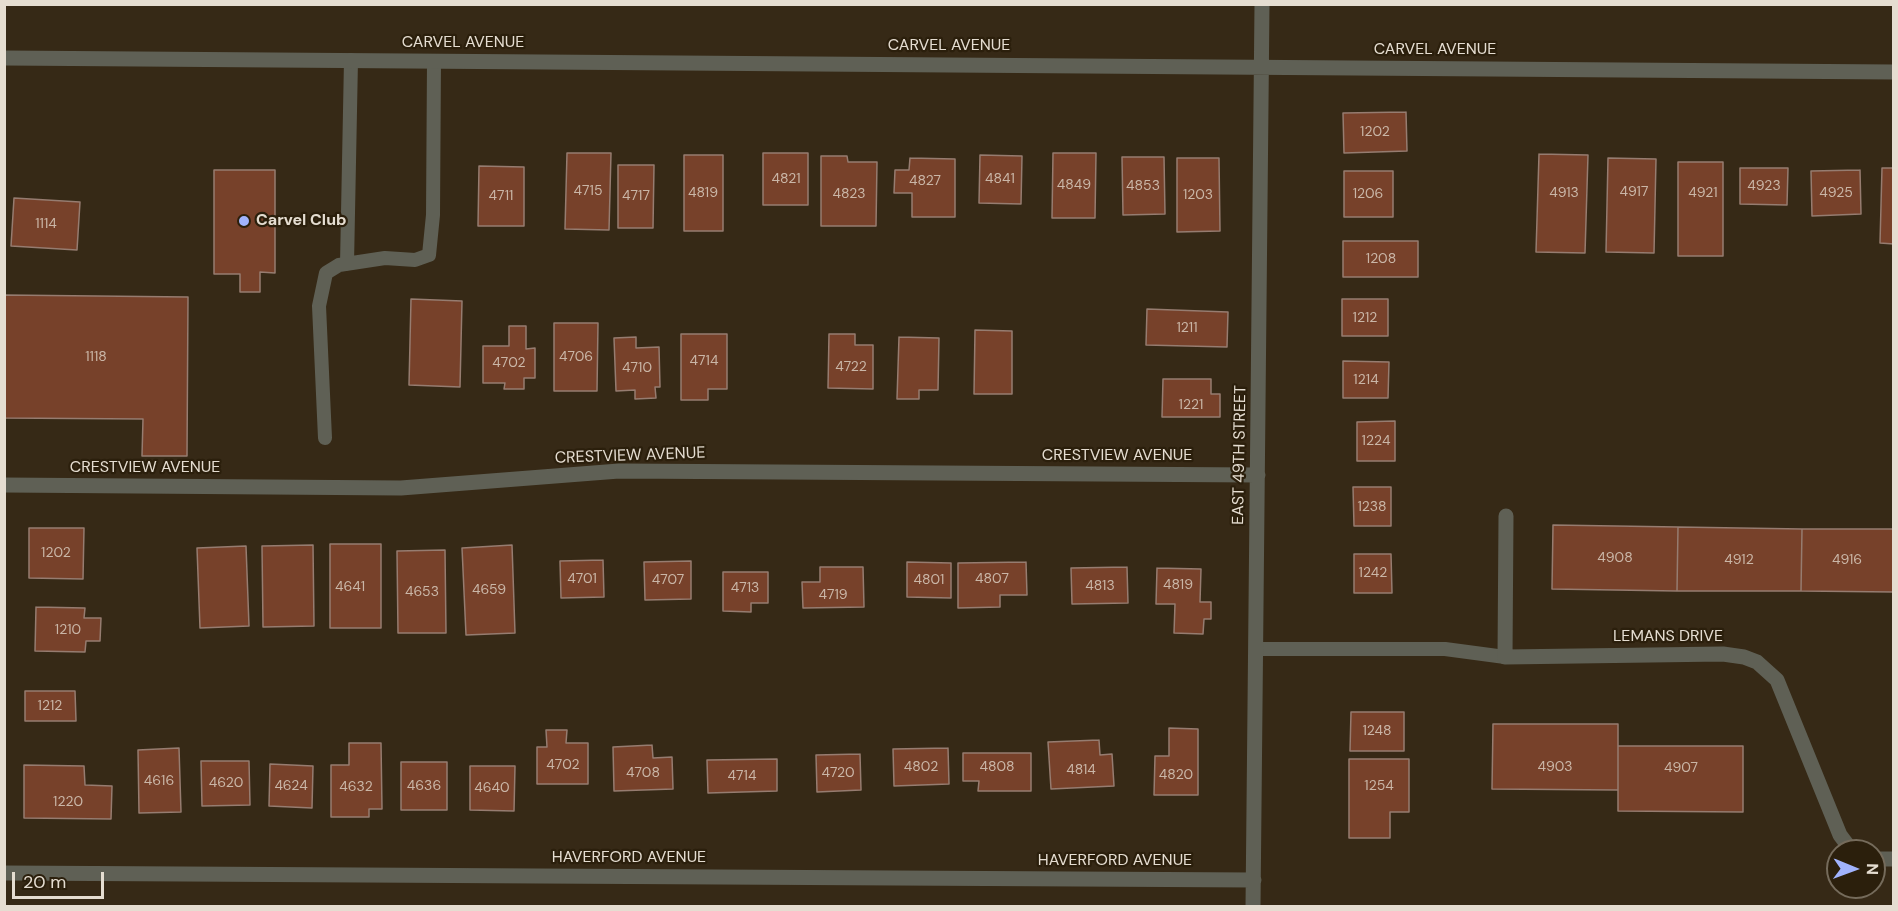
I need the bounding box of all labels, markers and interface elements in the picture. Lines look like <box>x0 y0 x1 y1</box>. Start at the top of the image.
street label: CARVEL AVENUE <box>402 33 524 53</box>
street label: CARVEL AVENUE <box>888 36 1010 56</box>
street label: CARVEL AVENUE <box>1374 40 1496 60</box>
house number: 1202 <box>1360 124 1390 140</box>
house number: 4821 <box>771 171 801 187</box>
house number: 4841 <box>985 171 1015 187</box>
house number: 4827 <box>909 173 941 189</box>
house number: 4849 <box>1057 177 1091 193</box>
house number: 4853 <box>1126 178 1160 194</box>
house number: 4923 <box>1747 178 1781 194</box>
house number: 4715 <box>574 183 602 199</box>
house number: 4917 <box>1620 184 1648 200</box>
house number: 4819 <box>688 185 718 201</box>
house number: 4913 <box>1549 185 1579 201</box>
house number: 4921 <box>1688 185 1718 201</box>
house number: 4925 <box>1819 185 1853 201</box>
house number: 4823 <box>832 186 866 202</box>
house number: 1206 <box>1353 186 1383 202</box>
house number: 1203 <box>1183 187 1213 203</box>
house number: 4711 <box>489 188 513 204</box>
house number: 4717 <box>622 188 650 204</box>
place label: Carvel Club <box>256 211 346 231</box>
marker: Carvel Club <box>237 214 251 228</box>
house number: 1114 <box>35 216 57 232</box>
house number: 1208 <box>1366 251 1396 267</box>
house number: 1212 <box>1353 310 1377 326</box>
house number: 1211 <box>1176 320 1198 336</box>
house number: 1118 <box>85 349 107 365</box>
house number: 4706 <box>559 349 593 365</box>
house number: 4714 <box>690 353 718 369</box>
house number: 4702 <box>492 355 526 371</box>
house number: 4722 <box>835 359 867 375</box>
house number: 4710 <box>622 360 652 376</box>
house number: 1214 <box>1353 372 1379 388</box>
street label: EAST 49TH STREET <box>1229 385 1251 525</box>
house number: 1221 <box>1179 397 1203 413</box>
house number: 1224 <box>1362 433 1390 449</box>
street label: CRESTVIEW AVENUE <box>554 444 706 468</box>
street label: CRESTVIEW AVENUE <box>1042 446 1192 466</box>
street label: CRESTVIEW AVENUE <box>70 458 220 478</box>
house number: 1238 <box>1357 499 1387 515</box>
house number: 1202 <box>41 545 71 561</box>
house number: 4908 <box>1597 550 1633 566</box>
house number: 4912 <box>1724 552 1754 568</box>
house number: 4916 <box>1832 552 1862 568</box>
house number: 1242 <box>1359 565 1387 581</box>
house number: 4701 <box>567 571 597 587</box>
house number: 4807 <box>975 571 1009 587</box>
house number: 4707 <box>652 572 684 588</box>
house number: 4801 <box>914 572 944 588</box>
house number: 4819 <box>1163 577 1193 593</box>
house number: 4813 <box>1085 578 1115 594</box>
house number: 4641 <box>335 579 365 595</box>
house number: 4713 <box>731 580 759 596</box>
house number: 4659 <box>472 582 506 598</box>
house number: 4653 <box>405 584 439 600</box>
house number: 4719 <box>818 587 848 603</box>
house number: 1210 <box>55 622 81 638</box>
street label: LEMANS DRIVE <box>1613 627 1723 647</box>
house number: 1212 <box>38 698 62 714</box>
house number: 1248 <box>1362 723 1392 739</box>
house number: 4702 <box>546 757 580 773</box>
house number: 4802 <box>904 759 938 775</box>
house number: 4808 <box>979 759 1015 775</box>
house number: 4903 <box>1537 759 1573 775</box>
house number: 4907 <box>1664 760 1698 776</box>
house number: 4814 <box>1066 762 1096 778</box>
house number: 4708 <box>626 765 660 781</box>
house number: 4720 <box>821 765 855 781</box>
house number: 4820 <box>1159 767 1193 783</box>
house number: 4714 <box>728 768 756 784</box>
house number: 4616 <box>144 773 174 789</box>
house number: 4620 <box>209 775 243 791</box>
house number: 4624 <box>274 778 308 794</box>
house number: 4636 <box>407 778 441 794</box>
house number: 1254 <box>1364 778 1394 794</box>
house number: 4632 <box>339 779 373 795</box>
house number: 4640 <box>474 780 510 796</box>
house number: 1220 <box>53 794 83 810</box>
north arrow <box>1826 839 1886 899</box>
street label: HAVERFORD AVENUE <box>552 848 706 868</box>
street label: HAVERFORD AVENUE <box>1038 851 1192 871</box>
scale bar <box>15 860 106 898</box>
text: N <box>1862 863 1883 875</box>
text: 20 m <box>23 870 66 894</box>

